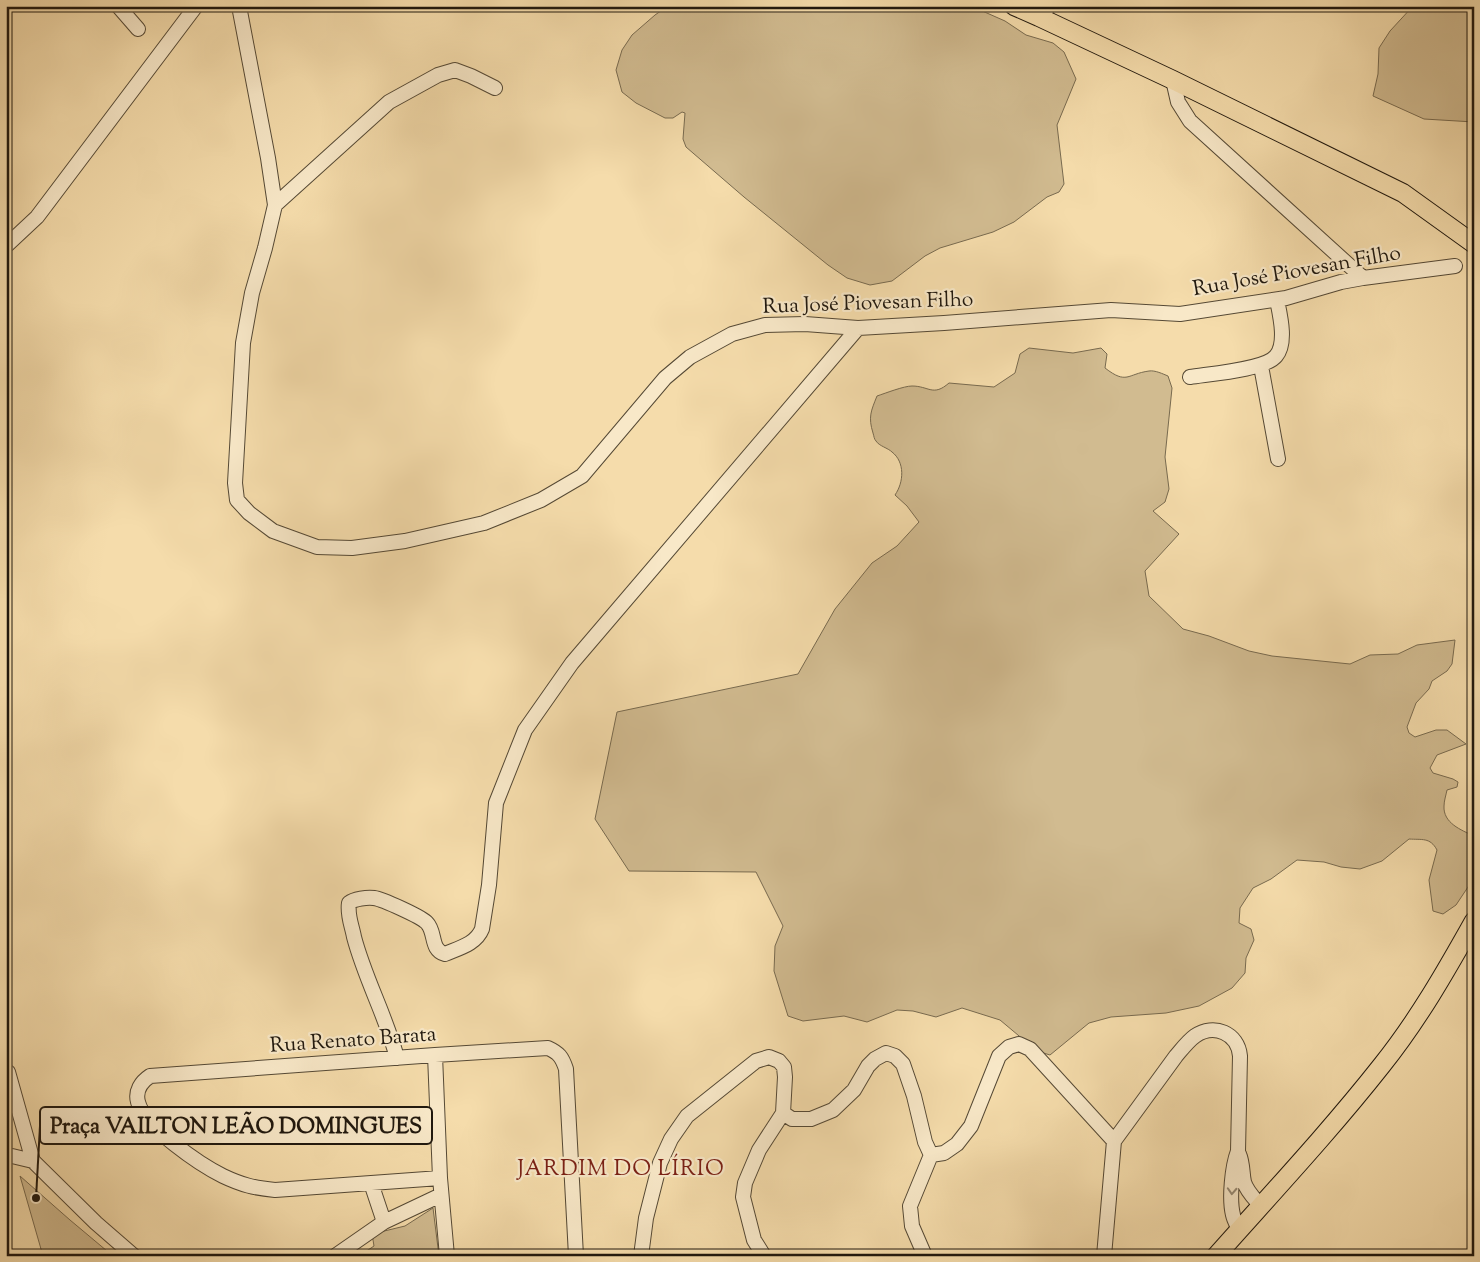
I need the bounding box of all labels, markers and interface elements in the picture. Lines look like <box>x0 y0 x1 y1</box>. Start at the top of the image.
street label: Rua José Piovesan Filho <box>1191 239 1403 305</box>
street label: Rua José Piovesan Filho <box>762 285 974 323</box>
street label: Rua Renato Barata <box>269 1020 438 1062</box>
callout: Praça VAILTON LEÃO DOMINGUES <box>40 1107 432 1144</box>
text: Praça VAILTON LEÃO DOMINGUES <box>50 1111 422 1144</box>
district label: JARDIM DO LÍRIO <box>516 1153 725 1186</box>
one-way arrow <box>1227 1187 1238 1195</box>

